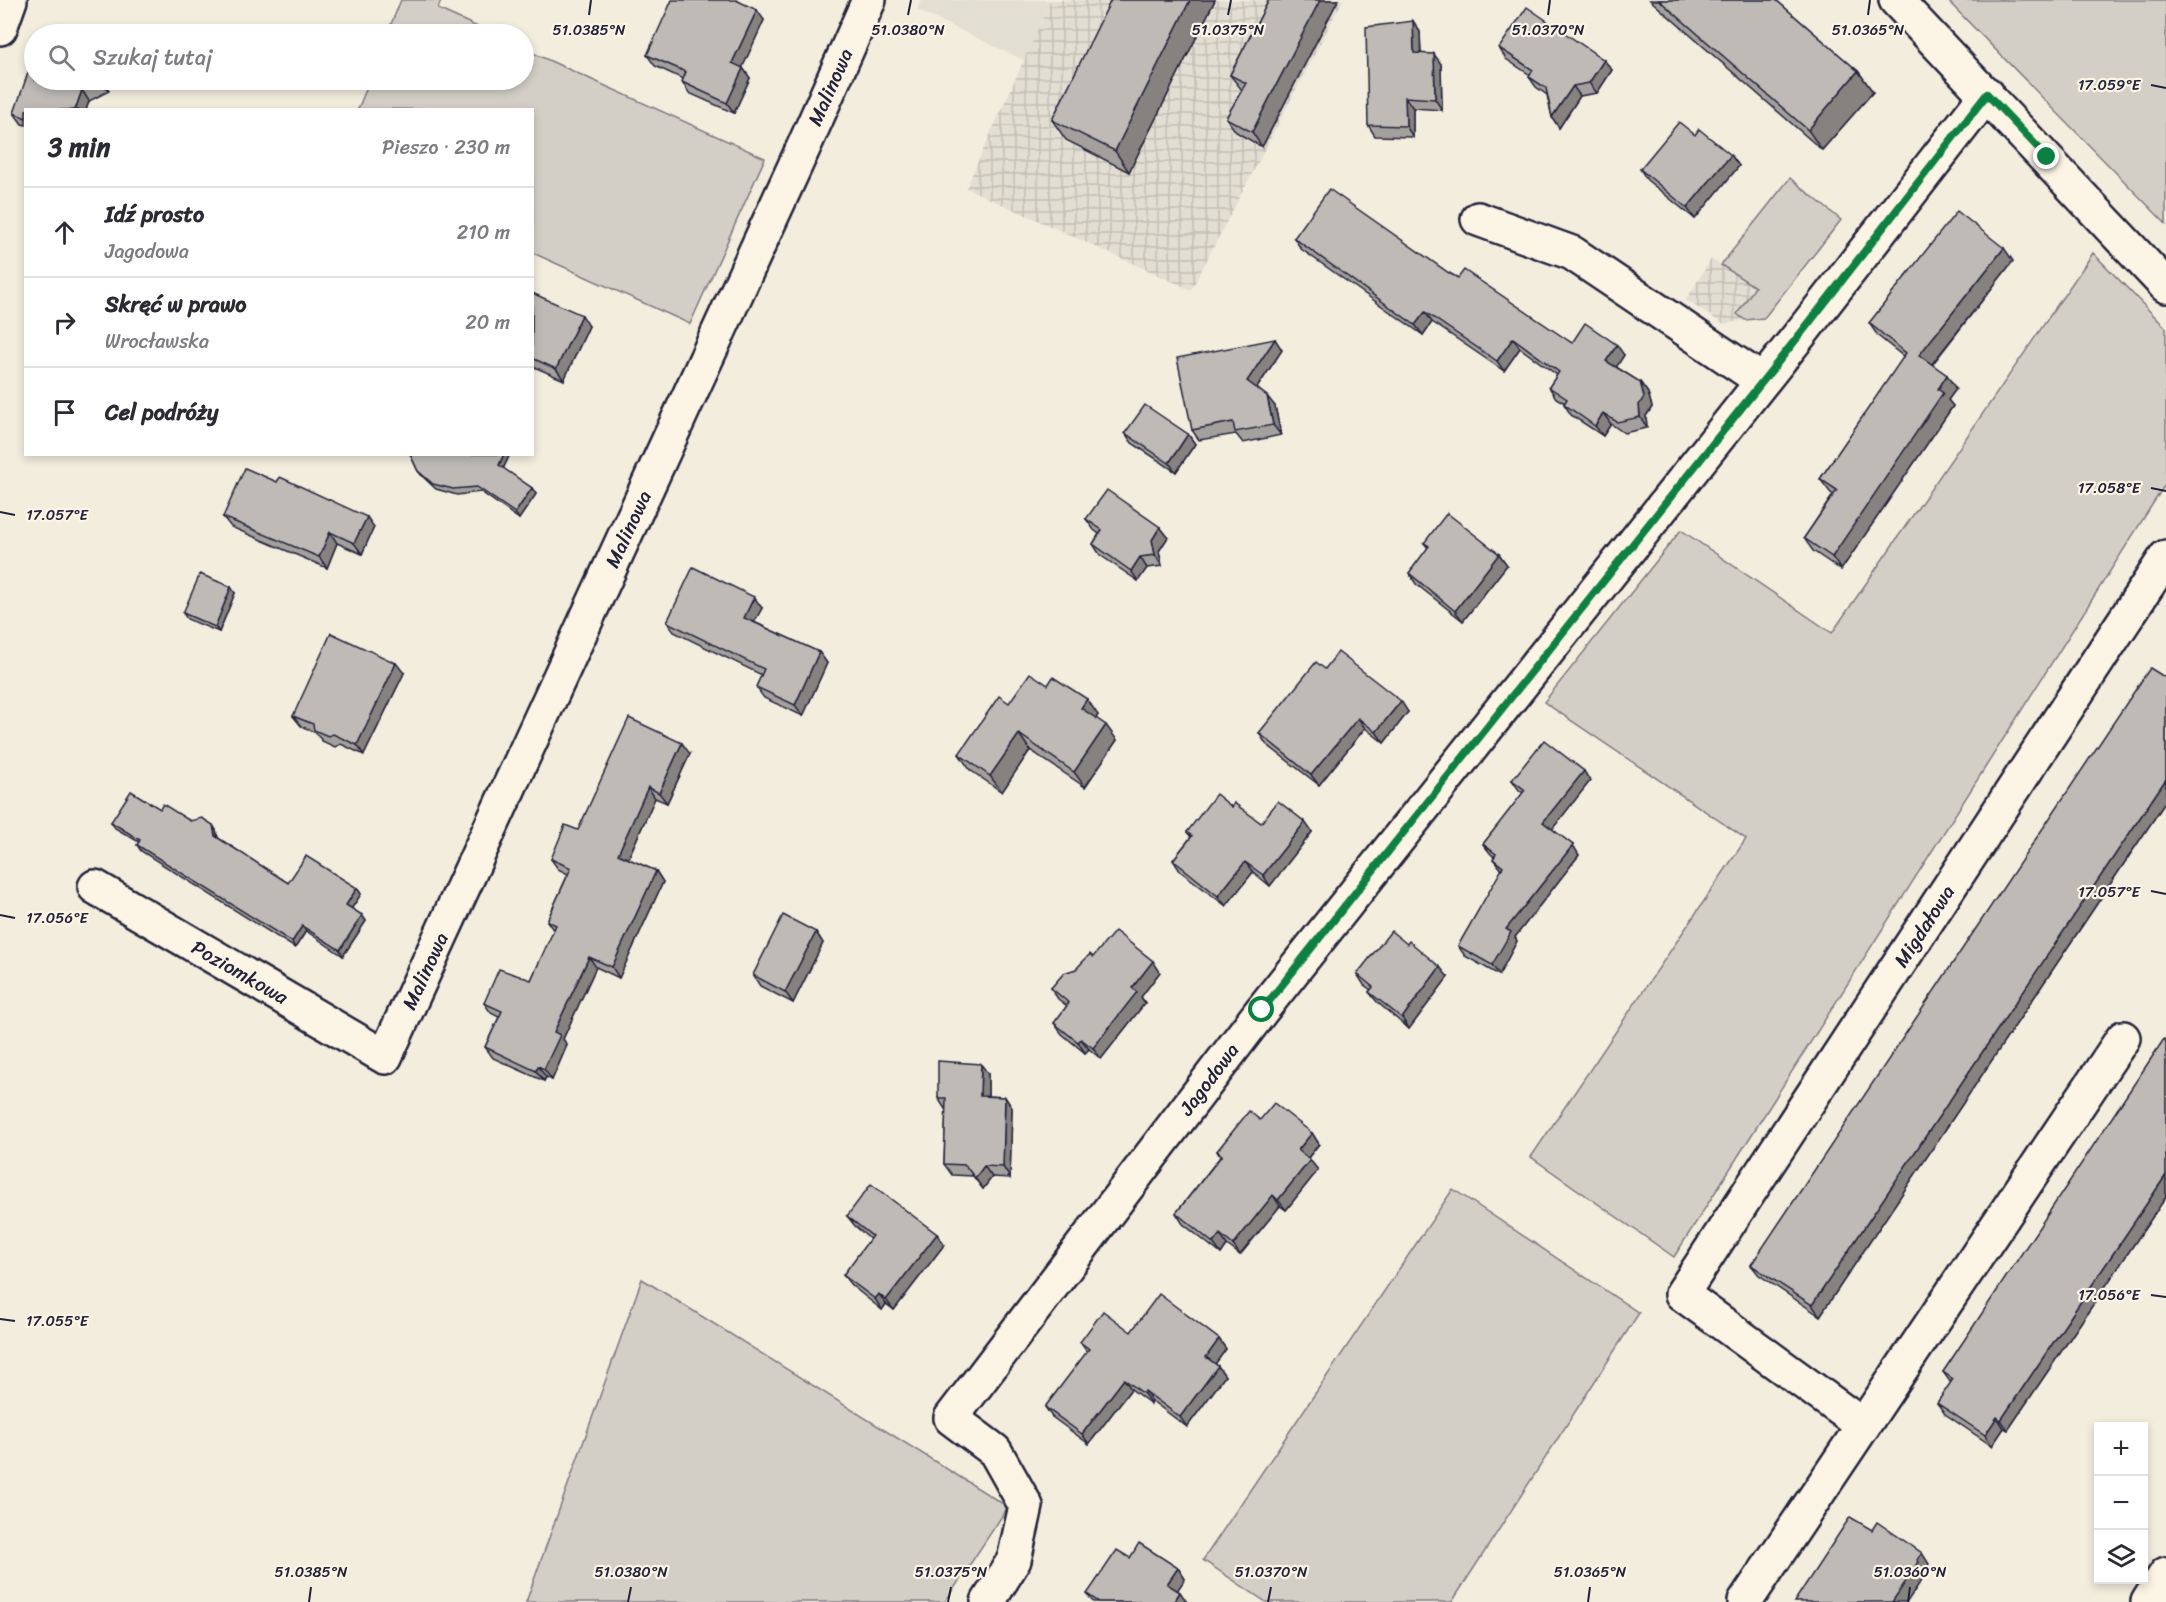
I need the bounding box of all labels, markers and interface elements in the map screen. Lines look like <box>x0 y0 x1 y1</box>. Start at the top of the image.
text: 51.0385°N <box>553 17 626 43</box>
text: 51.0380°N <box>871 17 945 43</box>
text: 51.0375°N <box>1192 17 1265 43</box>
text: 51.0370°N <box>1512 17 1585 43</box>
text: 51.0365°N <box>1832 17 1905 43</box>
search box <box>24 24 534 90</box>
text: Szukaj tutaj <box>93 38 212 77</box>
icon: search <box>45 41 78 74</box>
street label: Malinowa <box>798 43 863 132</box>
text: 17.059°E <box>2078 72 2142 98</box>
text: 3 min <box>48 124 110 170</box>
text: Pieszo · 230 m <box>382 130 510 165</box>
route end <box>2033 143 2059 169</box>
text: Idź prosto <box>105 195 204 234</box>
text: 210 m <box>457 215 510 250</box>
icon: ahead <box>48 216 81 249</box>
text: Jagodowa <box>105 234 189 269</box>
text: Skręć w prawo <box>105 285 247 324</box>
text: 20 m <box>465 305 510 340</box>
icon: right <box>48 306 81 339</box>
text: Wrocławska <box>105 324 209 359</box>
text: Cel podróży <box>105 393 218 432</box>
icon: arrive <box>48 396 81 429</box>
text: 17.058°E <box>2078 475 2142 501</box>
street label: Malinowa <box>595 485 662 574</box>
text: 17.057°E <box>26 502 89 528</box>
street label: Migdałowa <box>1884 878 1964 975</box>
text: 17.057°E <box>2078 879 2141 905</box>
text: 17.056°E <box>26 905 89 931</box>
street label: Malinowa <box>392 927 459 1016</box>
street label: Poziomkowa <box>185 930 296 1015</box>
route start <box>1248 996 1274 1022</box>
street label: Jagodowa <box>1170 1035 1249 1124</box>
text: 17.056°E <box>2078 1282 2141 1308</box>
text: 17.055°E <box>26 1308 90 1334</box>
map controls <box>2094 1422 2148 1584</box>
button: + <box>2094 1422 2148 1476</box>
button: − <box>2094 1476 2148 1530</box>
button: layers <box>2094 1530 2148 1584</box>
text: 51.0385°N <box>275 1559 348 1585</box>
text: 51.0380°N <box>594 1559 668 1585</box>
text: 51.0375°N <box>915 1559 988 1585</box>
text: 51.0370°N <box>1235 1559 1308 1585</box>
text: 51.0365°N <box>1554 1559 1627 1585</box>
text: 51.0360°N <box>1874 1559 1947 1585</box>

